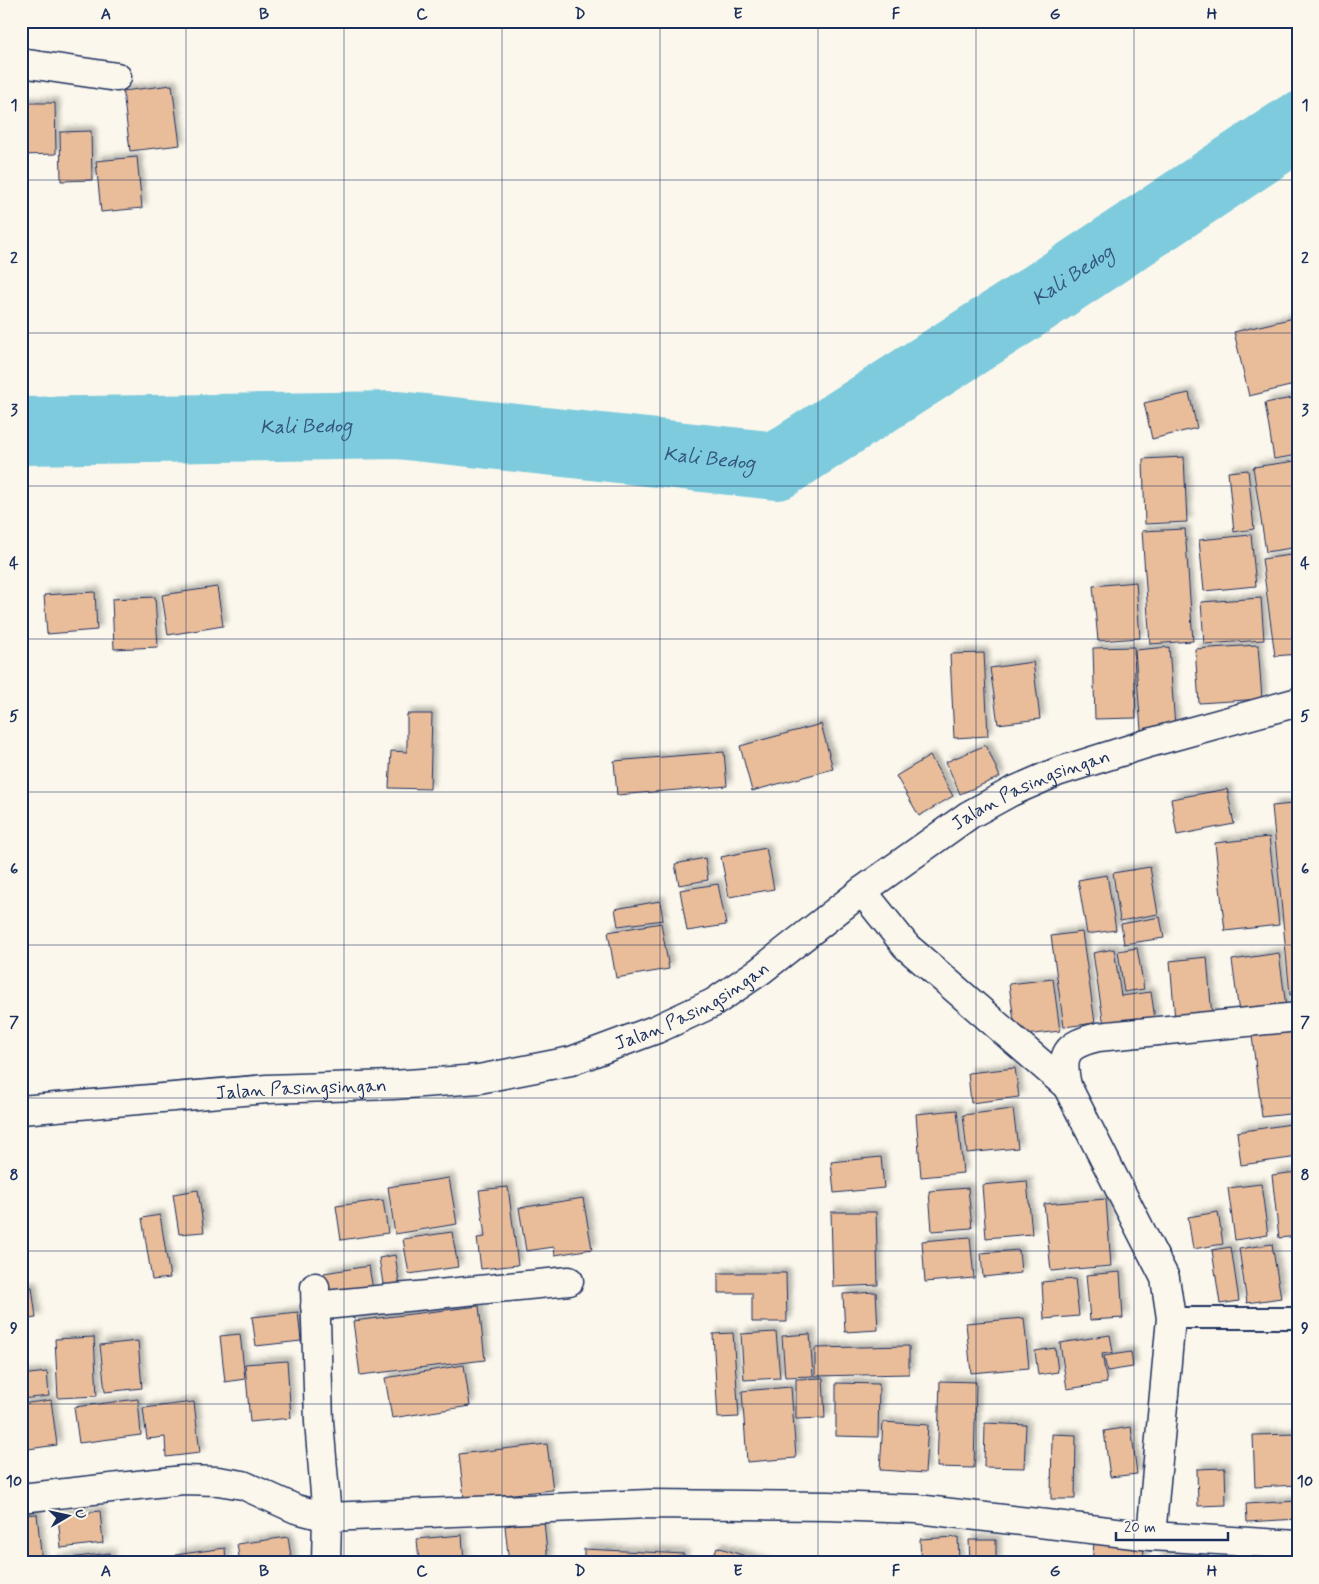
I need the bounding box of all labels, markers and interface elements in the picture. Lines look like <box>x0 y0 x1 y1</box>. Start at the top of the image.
text: A <box>101 4 111 25</box>
text: B <box>259 4 269 25</box>
text: C <box>416 4 428 25</box>
text: D <box>574 4 586 25</box>
text: E <box>733 4 743 25</box>
text: F <box>892 4 901 25</box>
text: G <box>1050 4 1061 25</box>
text: H <box>1207 4 1218 25</box>
text: 1 <box>10 95 18 116</box>
text: 1 <box>1301 95 1309 116</box>
water label: Kali Bedog <box>1027 238 1121 312</box>
text: 2 <box>10 248 18 269</box>
text: 2 <box>1301 248 1309 269</box>
text: 3 <box>10 400 18 421</box>
text: 3 <box>1301 400 1309 421</box>
water label: Kali Bedog <box>260 412 354 441</box>
water label: Kali Bedog <box>662 440 758 479</box>
text: 4 <box>9 553 19 574</box>
text: 4 <box>1300 553 1310 574</box>
text: 5 <box>9 706 19 727</box>
text: 5 <box>1300 706 1310 727</box>
street label: Jalan Pasingsingan <box>946 744 1113 836</box>
text: 6 <box>10 859 18 880</box>
text: 6 <box>1301 859 1309 880</box>
street label: Jalan Pasingsingan <box>611 956 774 1056</box>
text: 7 <box>9 1012 19 1033</box>
text: 7 <box>1300 1012 1310 1033</box>
street label: Jalan Pasingsingan <box>214 1073 387 1106</box>
text: 8 <box>9 1165 19 1186</box>
text: 8 <box>1300 1165 1310 1186</box>
text: 9 <box>10 1318 18 1339</box>
text: 9 <box>1301 1318 1309 1339</box>
text: 10 <box>6 1471 22 1492</box>
text: 10 <box>1297 1471 1313 1492</box>
north arrow <box>42 1492 92 1542</box>
text: U <box>70 1508 89 1520</box>
scale bar <box>1116 1509 1229 1541</box>
text: 20 m <box>1124 1518 1156 1538</box>
text: A <box>101 1561 111 1582</box>
text: B <box>259 1561 269 1582</box>
text: C <box>416 1561 428 1582</box>
text: D <box>574 1561 586 1582</box>
text: E <box>733 1561 743 1582</box>
text: F <box>892 1561 901 1582</box>
text: G <box>1050 1561 1061 1582</box>
text: H <box>1207 1561 1218 1582</box>

